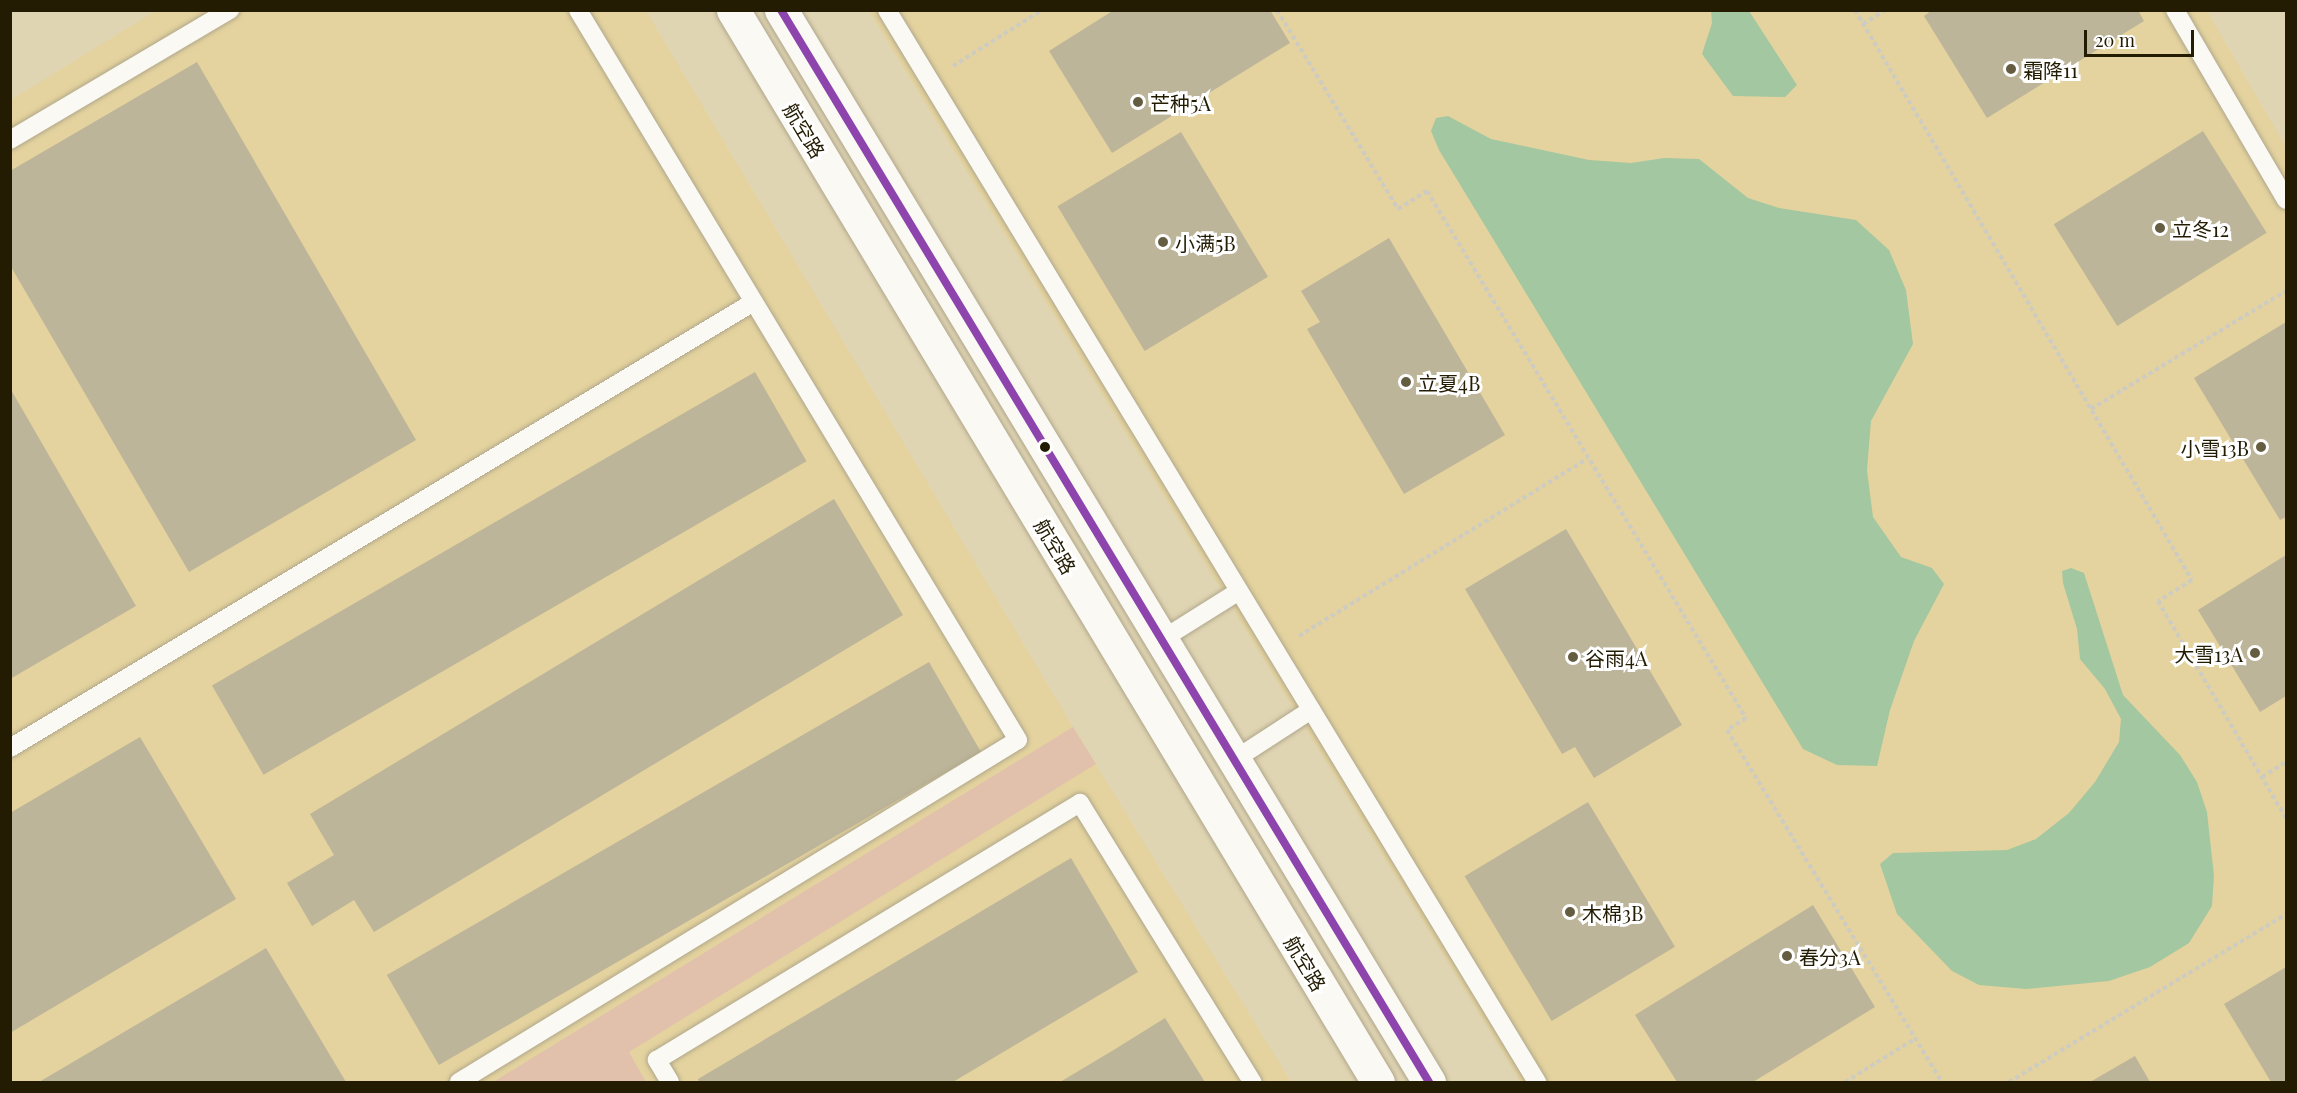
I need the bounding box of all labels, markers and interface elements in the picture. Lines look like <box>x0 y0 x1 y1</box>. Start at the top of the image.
scale bar <box>2087 18 2196 56</box>
text: 20 m <box>2095 28 2135 52</box>
place label: 霜降11 <box>2023 57 2078 81</box>
marker: 霜降11 <box>2004 62 2018 76</box>
place label: 芒种5A <box>1150 90 1211 114</box>
marker: 芒种5A <box>1131 95 1145 109</box>
street label: 航空路 <box>779 98 831 162</box>
place label: 立冬12 <box>2172 216 2229 240</box>
marker: 立冬12 <box>2153 221 2167 235</box>
place label: 小满5B <box>1175 230 1236 254</box>
marker: 小满5B <box>1156 235 1170 249</box>
place label: 立夏4B <box>1418 370 1480 394</box>
marker: 立夏4B <box>1399 375 1413 389</box>
place label: 小雪13B <box>2180 435 2249 459</box>
marker: 小雪13B <box>2254 440 2268 454</box>
unlabelled marker <box>1039 441 1051 453</box>
street label: 航空路 <box>1030 514 1082 578</box>
place label: 大雪13A <box>2174 641 2243 665</box>
place label: 谷雨4A <box>1585 645 1647 669</box>
marker: 大雪13A <box>2248 646 2262 660</box>
marker: 谷雨4A <box>1566 650 1580 664</box>
place label: 木棉3B <box>1582 900 1643 924</box>
marker: 木棉3B <box>1563 905 1577 919</box>
street label: 航空路 <box>1280 931 1332 995</box>
place label: 春分3A <box>1799 944 1861 968</box>
marker: 春分3A <box>1780 949 1794 963</box>

